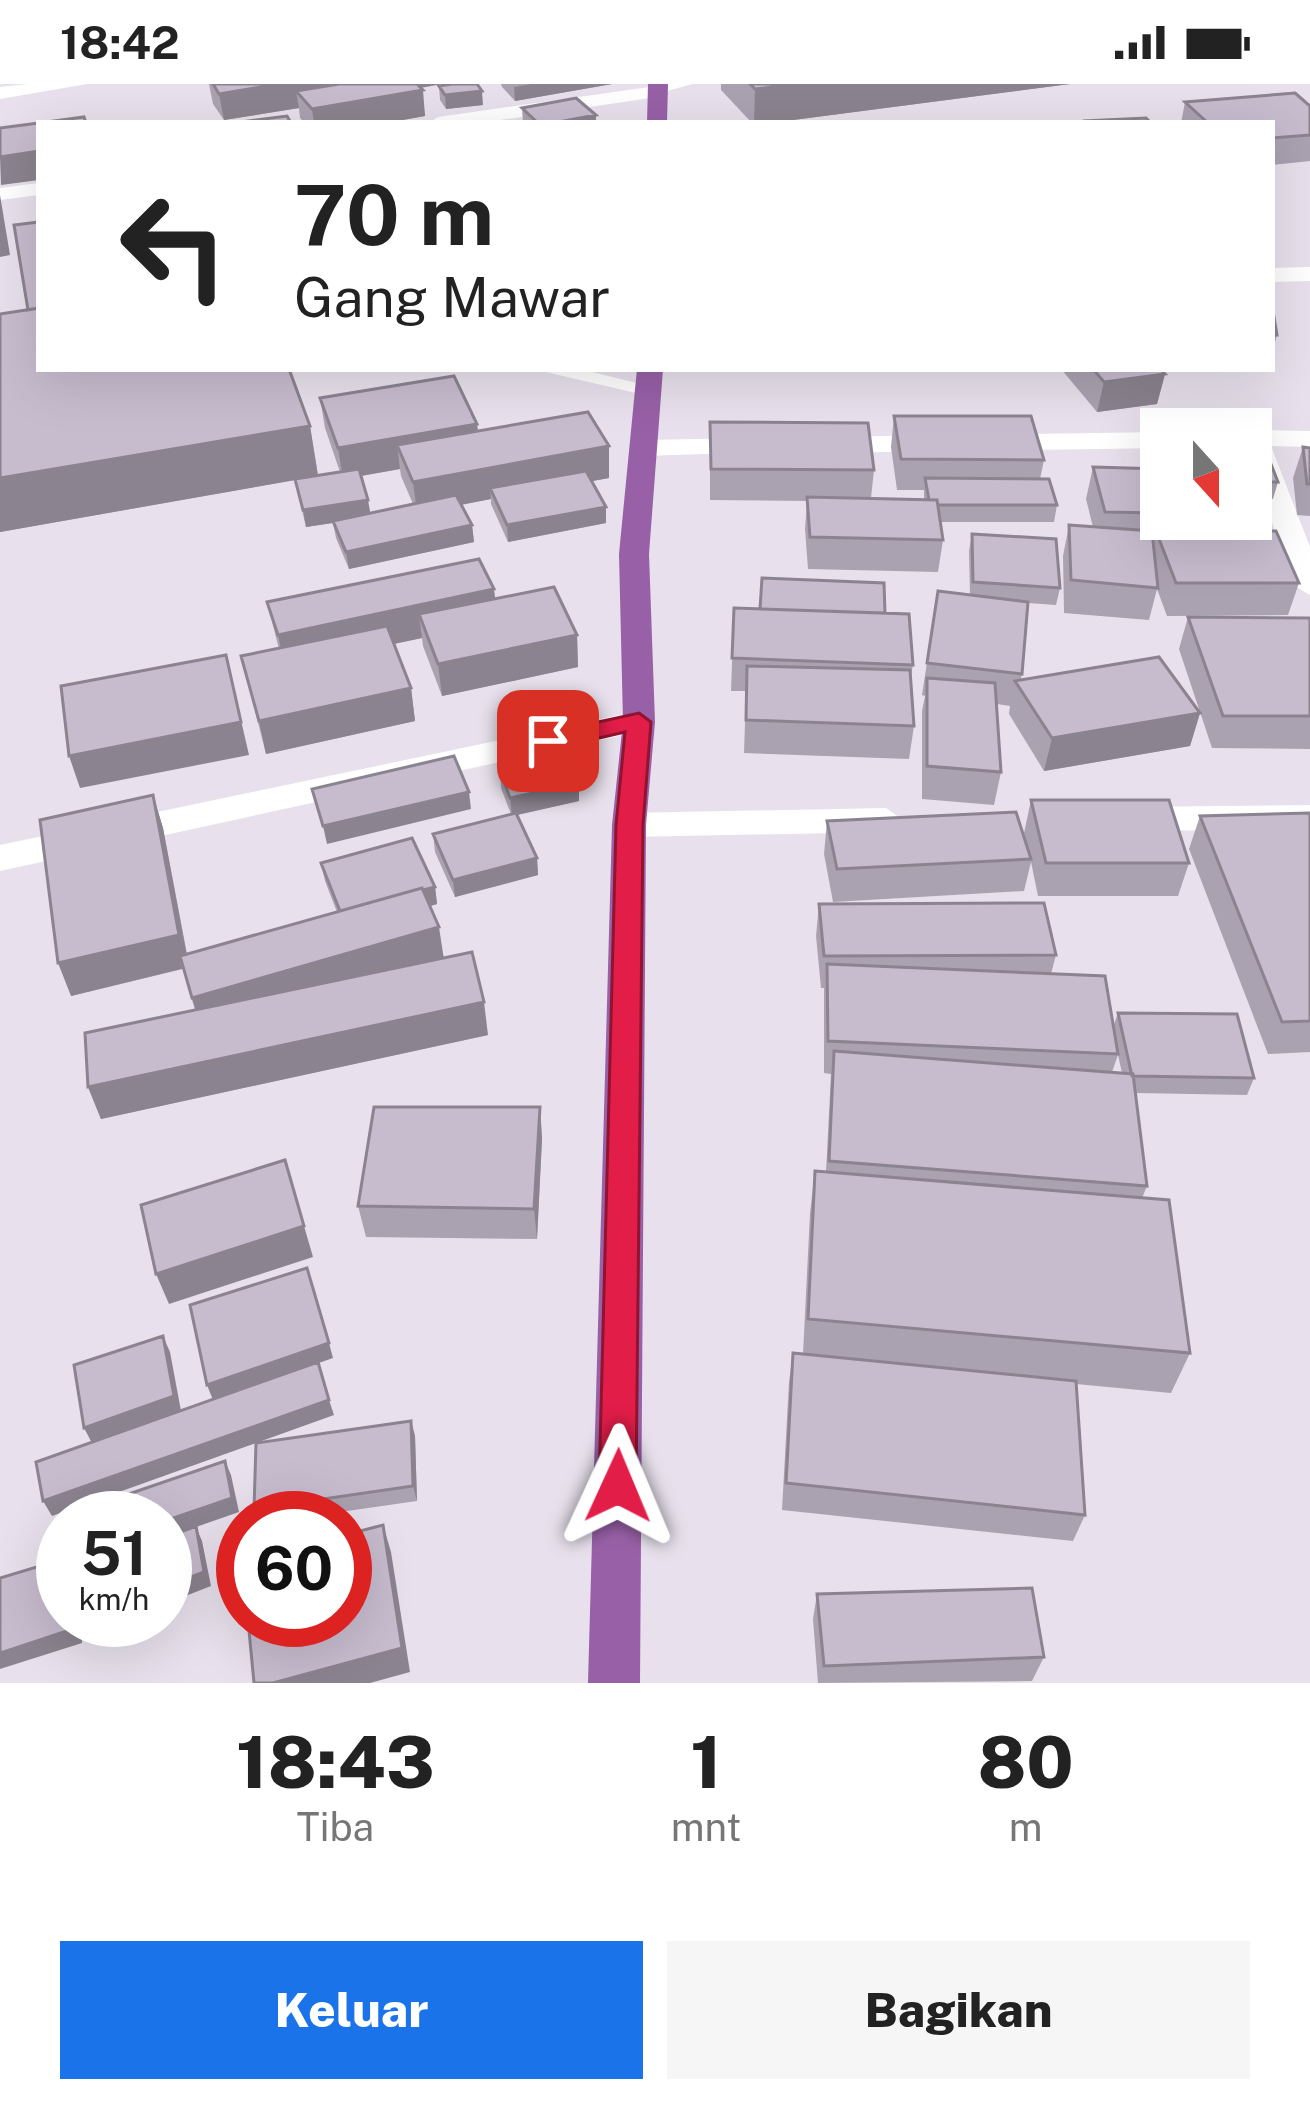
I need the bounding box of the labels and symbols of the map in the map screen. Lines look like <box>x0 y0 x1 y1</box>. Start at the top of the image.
north arrow <box>1140 408 1272 540</box>
pin <box>497 690 599 792</box>
position arrow <box>555 1423 681 1549</box>
speed limit sign: 60 <box>216 1491 372 1647</box>

